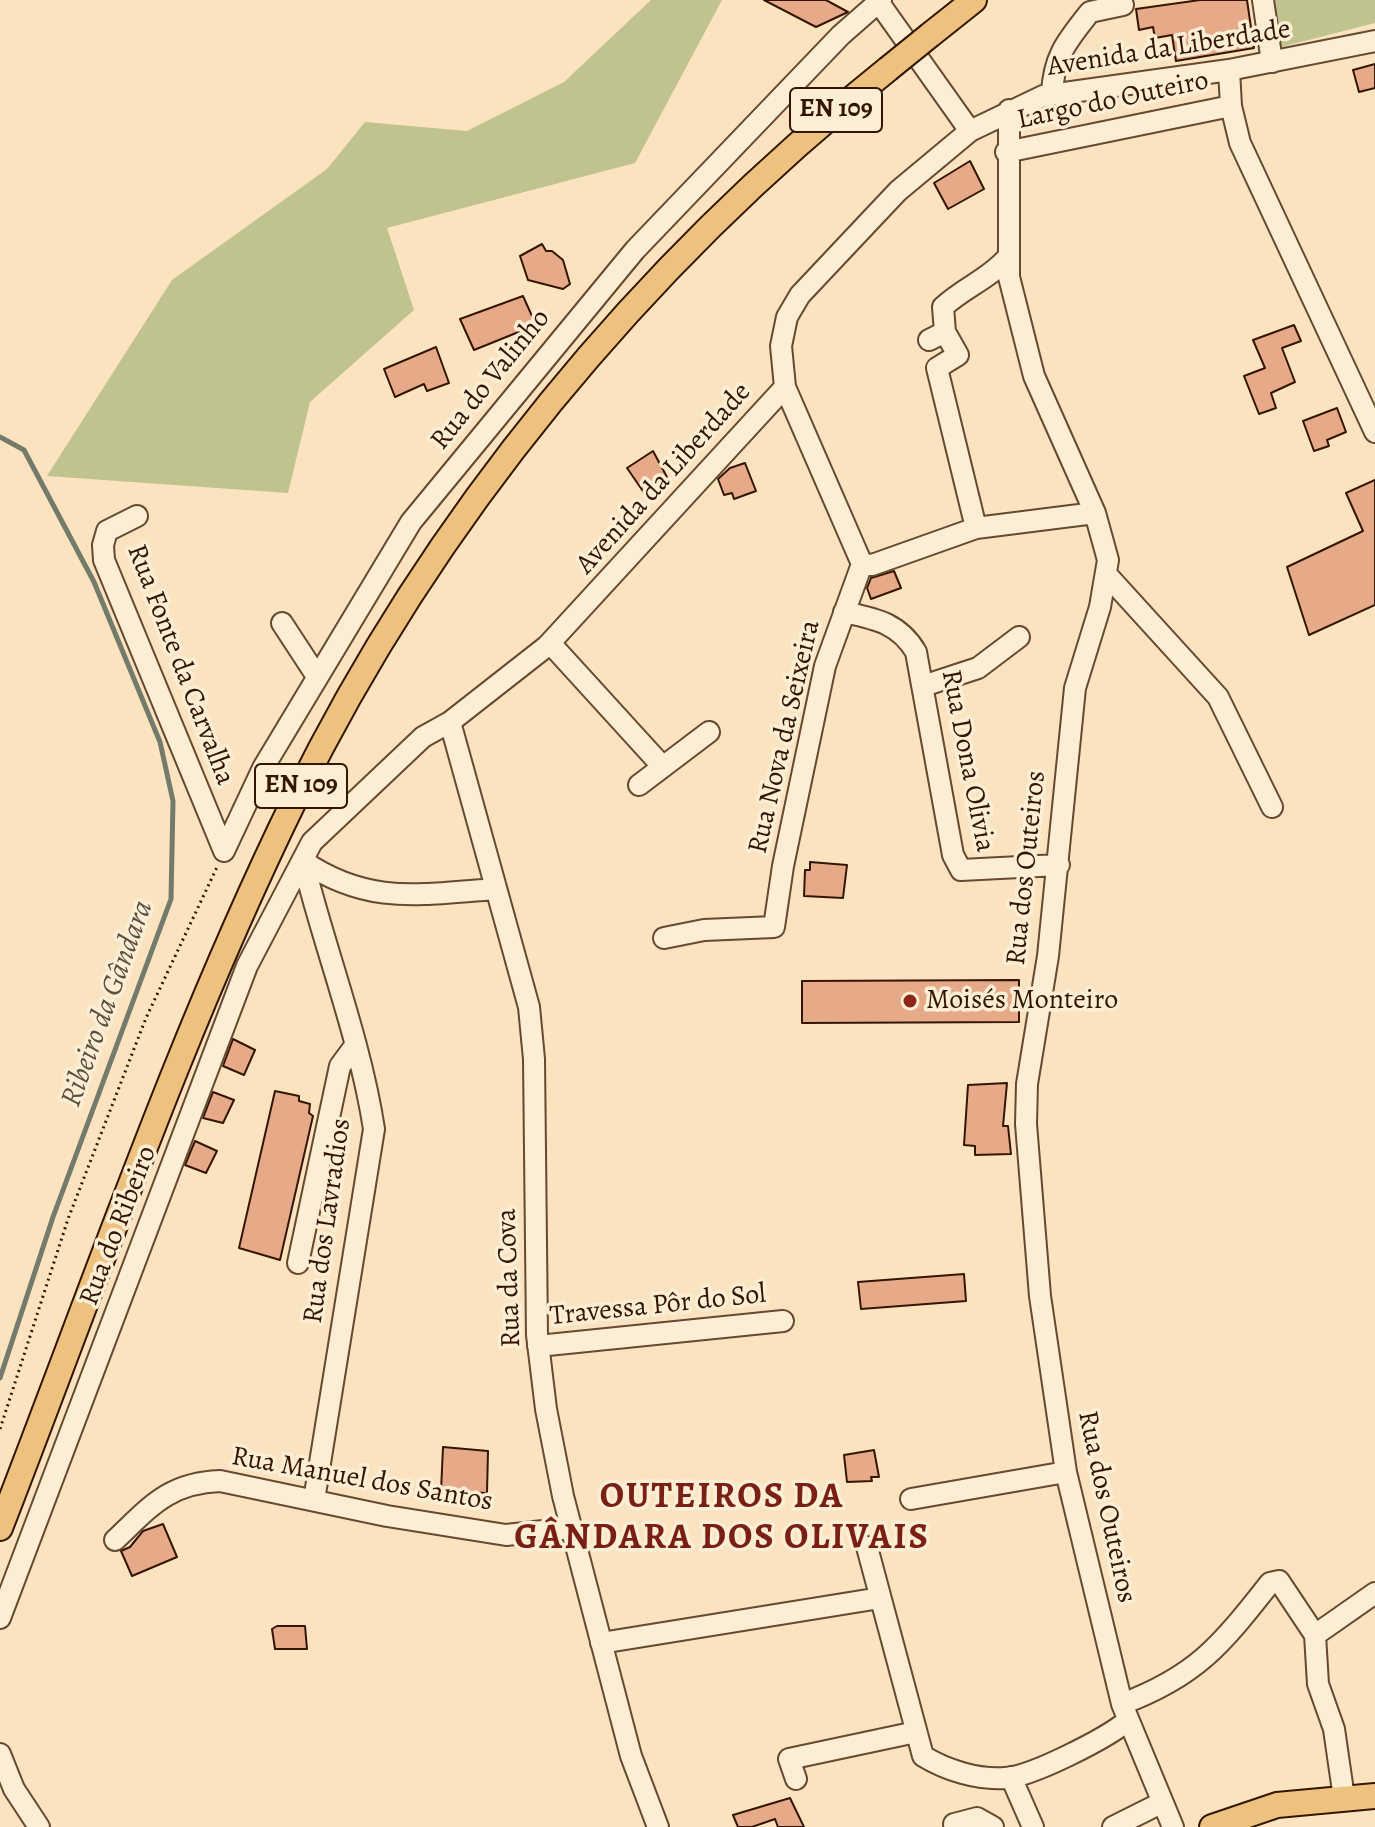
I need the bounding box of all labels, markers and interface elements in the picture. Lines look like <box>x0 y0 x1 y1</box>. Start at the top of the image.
street label: Avenida da Liberdade <box>1045 13 1293 85</box>
street label: Largo do Outeiro <box>1014 64 1212 138</box>
road number: EN 109 <box>790 88 882 132</box>
street label: Rua do Valinho <box>424 303 558 457</box>
street label: Avenida da Liberdade <box>569 376 759 582</box>
street label: Rua Fonte da Carvalha <box>119 540 241 790</box>
street label: Rua Nova da Seixeira <box>742 617 828 857</box>
street label: Rua Dona Olivia <box>933 667 1001 855</box>
road number: EN 109 <box>255 764 347 808</box>
street label: Rua dos Outeiros <box>1000 769 1054 967</box>
water label: Ribeiro da Gândara <box>54 896 162 1112</box>
place label: Moisés Monteiro <box>926 984 1118 1018</box>
marker: Moisés Monteiro <box>901 992 919 1010</box>
street label: Rua dos Lavradios <box>297 1116 359 1326</box>
street label: Rua do Ribeiro <box>73 1141 165 1311</box>
street label: Rua da Cova <box>491 1208 529 1348</box>
street label: Travessa Pôr do Sol <box>548 1278 768 1334</box>
street label: Rua dos Outeiros <box>1069 1408 1143 1606</box>
street label: Rua Manuel dos Santos <box>229 1440 495 1520</box>
district label: OUTEIROS DA GÂNDARA DOS OLIVAIS <box>514 1476 930 1561</box>

